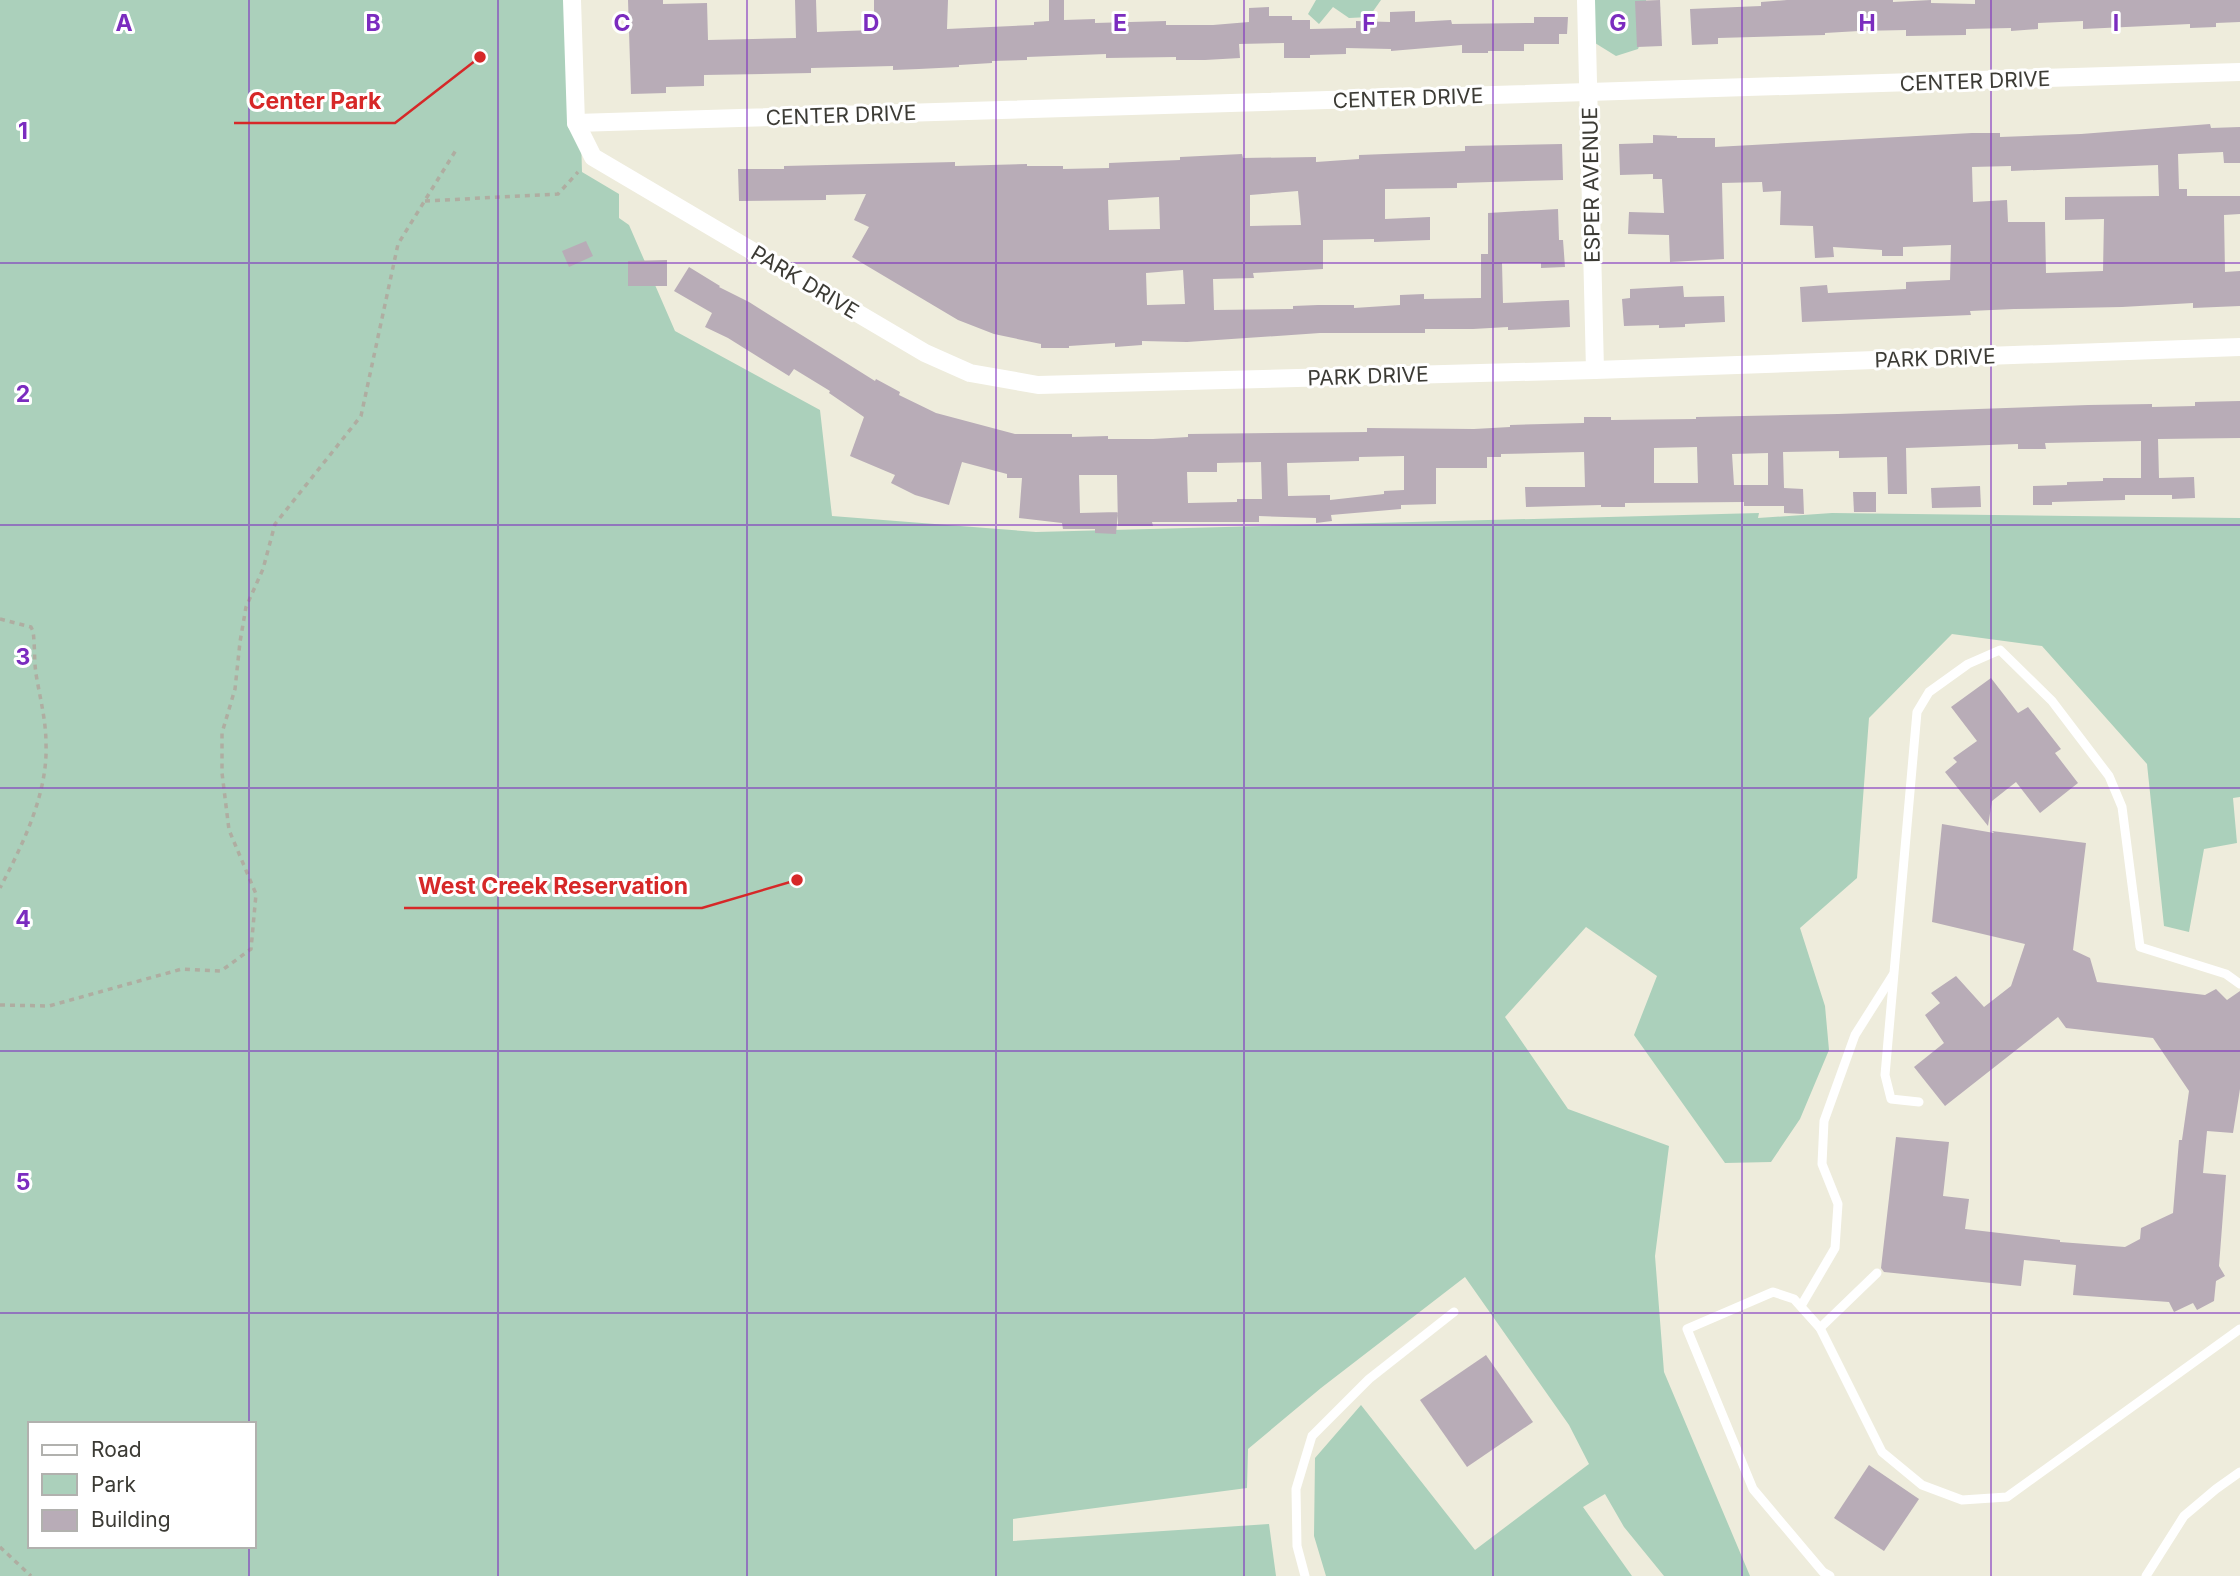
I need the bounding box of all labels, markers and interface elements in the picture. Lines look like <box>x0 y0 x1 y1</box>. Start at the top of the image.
text: A <box>115 9 133 37</box>
text: B <box>365 9 381 37</box>
text: C <box>613 9 631 37</box>
text: D <box>863 9 879 37</box>
text: E <box>1113 9 1127 37</box>
text: F <box>1362 9 1376 37</box>
text: G <box>1609 9 1627 37</box>
text: H <box>1858 9 1876 37</box>
text: I <box>2113 9 2119 37</box>
street label: CENTER DRIVE <box>1899 66 2051 96</box>
callout: Center Park <box>234 79 395 123</box>
street label: CENTER DRIVE <box>1332 83 1484 113</box>
text: Center Park <box>249 87 382 115</box>
street label: CENTER DRIVE <box>765 100 917 130</box>
street label: ESPER AVENUE <box>1577 107 1605 263</box>
text: 1 <box>18 117 28 145</box>
street label: PARK DRIVE <box>747 240 863 324</box>
street label: PARK DRIVE <box>1874 343 1996 373</box>
street label: PARK DRIVE <box>1307 361 1429 391</box>
text: 2 <box>16 380 30 408</box>
text: 3 <box>16 643 30 671</box>
callout: West Creek Reservation <box>404 864 702 908</box>
text: West Creek Reservation <box>418 872 688 900</box>
text: 4 <box>15 905 31 933</box>
text: 5 <box>16 1168 30 1196</box>
legend <box>28 1422 256 1548</box>
text: Road <box>91 1437 142 1462</box>
text: Park <box>91 1472 136 1497</box>
text: Building <box>91 1507 171 1532</box>

